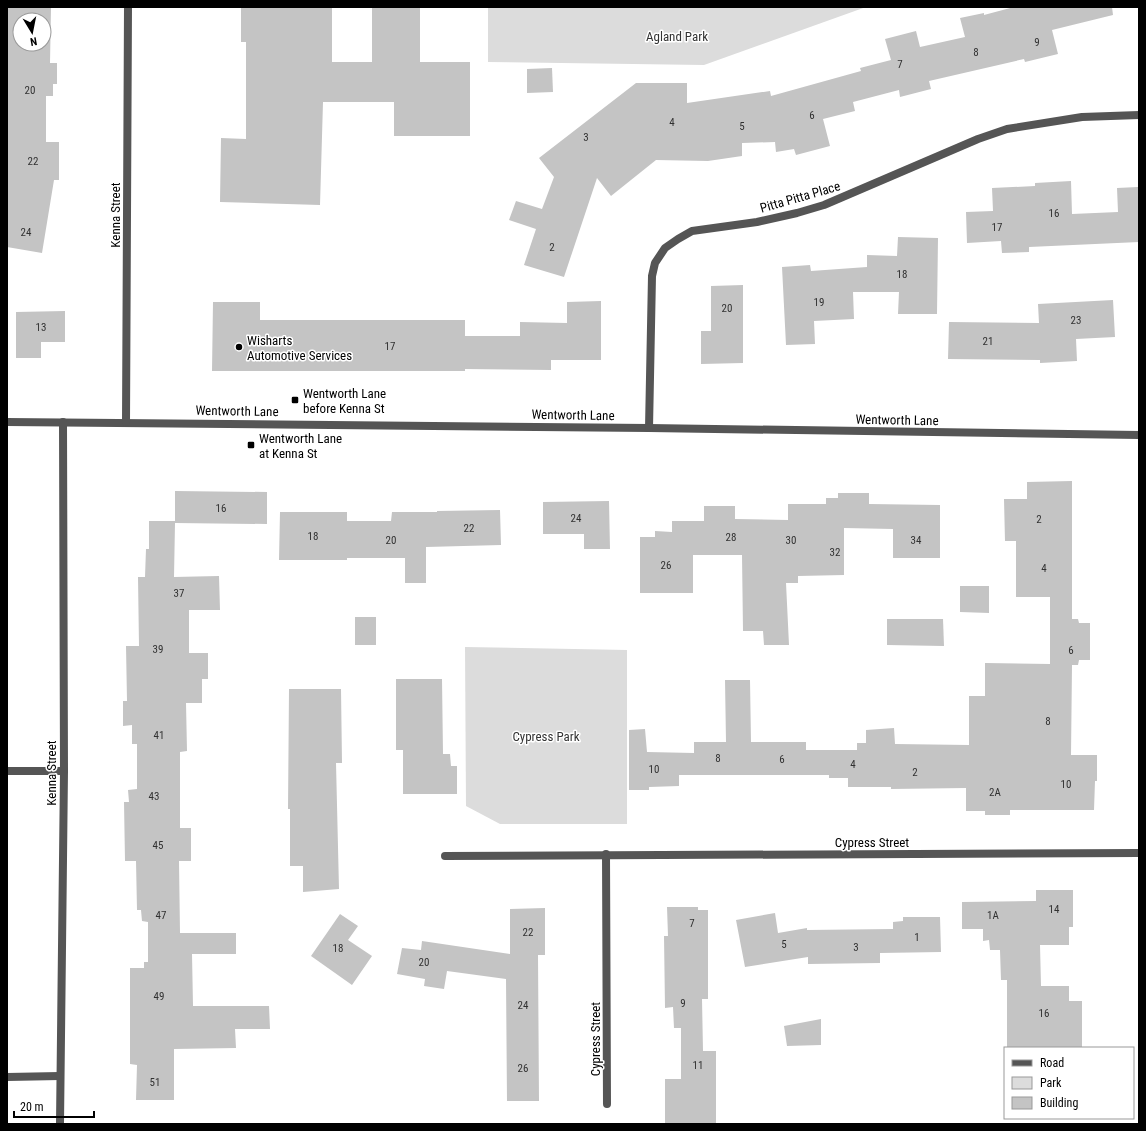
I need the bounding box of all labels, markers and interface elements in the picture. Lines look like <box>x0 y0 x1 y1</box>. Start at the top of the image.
north arrow <box>12 12 52 52</box>
park label: Agland Park <box>646 29 708 44</box>
text: N <box>29 34 38 48</box>
house number: 9 <box>1034 36 1040 49</box>
house number: 8 <box>973 46 979 59</box>
house number: 7 <box>897 58 903 71</box>
house number: 20 <box>25 84 35 97</box>
house number: 6 <box>809 109 815 122</box>
house number: 4 <box>669 116 675 129</box>
house number: 5 <box>739 120 745 133</box>
house number: 3 <box>583 131 589 144</box>
house number: 22 <box>28 155 38 168</box>
street label: Pitta Pitta Place <box>758 178 842 216</box>
street label: Kenna Street <box>108 182 123 248</box>
house number: 16 <box>1049 207 1059 220</box>
house number: 17 <box>992 221 1002 234</box>
house number: 24 <box>21 226 32 239</box>
house number: 2 <box>549 241 555 254</box>
house number: 18 <box>897 268 907 281</box>
house number: 19 <box>814 296 824 309</box>
house number: 20 <box>722 302 732 315</box>
house number: 23 <box>1071 314 1081 327</box>
house number: 13 <box>36 321 46 334</box>
place label: Wisharts Automotive Services <box>247 333 352 363</box>
house number: 21 <box>983 335 993 348</box>
house number: 17 <box>385 340 395 353</box>
marker: Wisharts Automotive Services <box>234 342 244 352</box>
place label: Wentworth Lane before Kenna St <box>303 386 386 416</box>
marker: Wentworth Lane before Kenna St <box>290 395 300 405</box>
street label: Wentworth Lane <box>195 403 279 419</box>
street label: Wentworth Lane <box>531 407 615 423</box>
street label: Wentworth Lane <box>855 412 939 428</box>
place label: Wentworth Lane at Kenna St <box>259 431 342 461</box>
marker: Wentworth Lane at Kenna St <box>246 440 256 450</box>
house number: 16 <box>216 502 226 515</box>
house number: 24 <box>571 512 582 525</box>
house number: 2 <box>1036 513 1042 526</box>
house number: 22 <box>464 522 474 535</box>
house number: 18 <box>308 530 318 543</box>
house number: 28 <box>726 531 736 544</box>
house number: 20 <box>386 534 396 547</box>
house number: 30 <box>786 534 796 547</box>
house number: 34 <box>911 534 922 547</box>
house number: 32 <box>830 546 840 559</box>
house number: 26 <box>661 559 671 572</box>
house number: 4 <box>1041 562 1047 575</box>
house number: 37 <box>174 587 184 600</box>
house number: 39 <box>153 643 163 656</box>
house number: 6 <box>1068 644 1074 657</box>
house number: 8 <box>1045 715 1051 728</box>
house number: 41 <box>154 729 164 742</box>
park label: Cypress Park <box>512 729 580 744</box>
street label: Kenna Street <box>44 740 59 806</box>
house number: 8 <box>715 752 721 765</box>
house number: 6 <box>779 753 785 766</box>
house number: 4 <box>850 758 856 771</box>
house number: 10 <box>649 763 659 776</box>
house number: 2 <box>912 766 918 779</box>
house number: 10 <box>1061 778 1071 791</box>
house number: 2A <box>989 786 1002 799</box>
house number: 43 <box>149 790 159 803</box>
street label: Cypress Street <box>835 835 909 850</box>
house number: 45 <box>153 839 163 852</box>
house number: 14 <box>1049 903 1060 916</box>
house number: 47 <box>156 909 166 922</box>
house number: 1A <box>987 909 1000 922</box>
house number: 7 <box>689 917 695 930</box>
house number: 22 <box>523 926 533 939</box>
house number: 1 <box>914 931 920 944</box>
house number: 5 <box>781 938 787 951</box>
house number: 3 <box>853 941 859 954</box>
house number: 18 <box>333 942 343 955</box>
house number: 20 <box>419 956 429 969</box>
house number: 49 <box>154 990 164 1003</box>
house number: 9 <box>680 997 686 1010</box>
house number: 24 <box>518 999 529 1012</box>
street label: Cypress Street <box>588 1002 603 1076</box>
house number: 16 <box>1039 1007 1049 1020</box>
legend <box>1004 1047 1134 1119</box>
text: Road <box>1040 1056 1064 1070</box>
house number: 11 <box>693 1059 703 1072</box>
house number: 26 <box>518 1062 528 1075</box>
house number: 51 <box>150 1076 160 1089</box>
text: Park <box>1040 1076 1062 1090</box>
scale bar <box>14 1093 94 1119</box>
text: Building <box>1040 1096 1078 1110</box>
text: 20 m <box>20 1100 44 1114</box>

